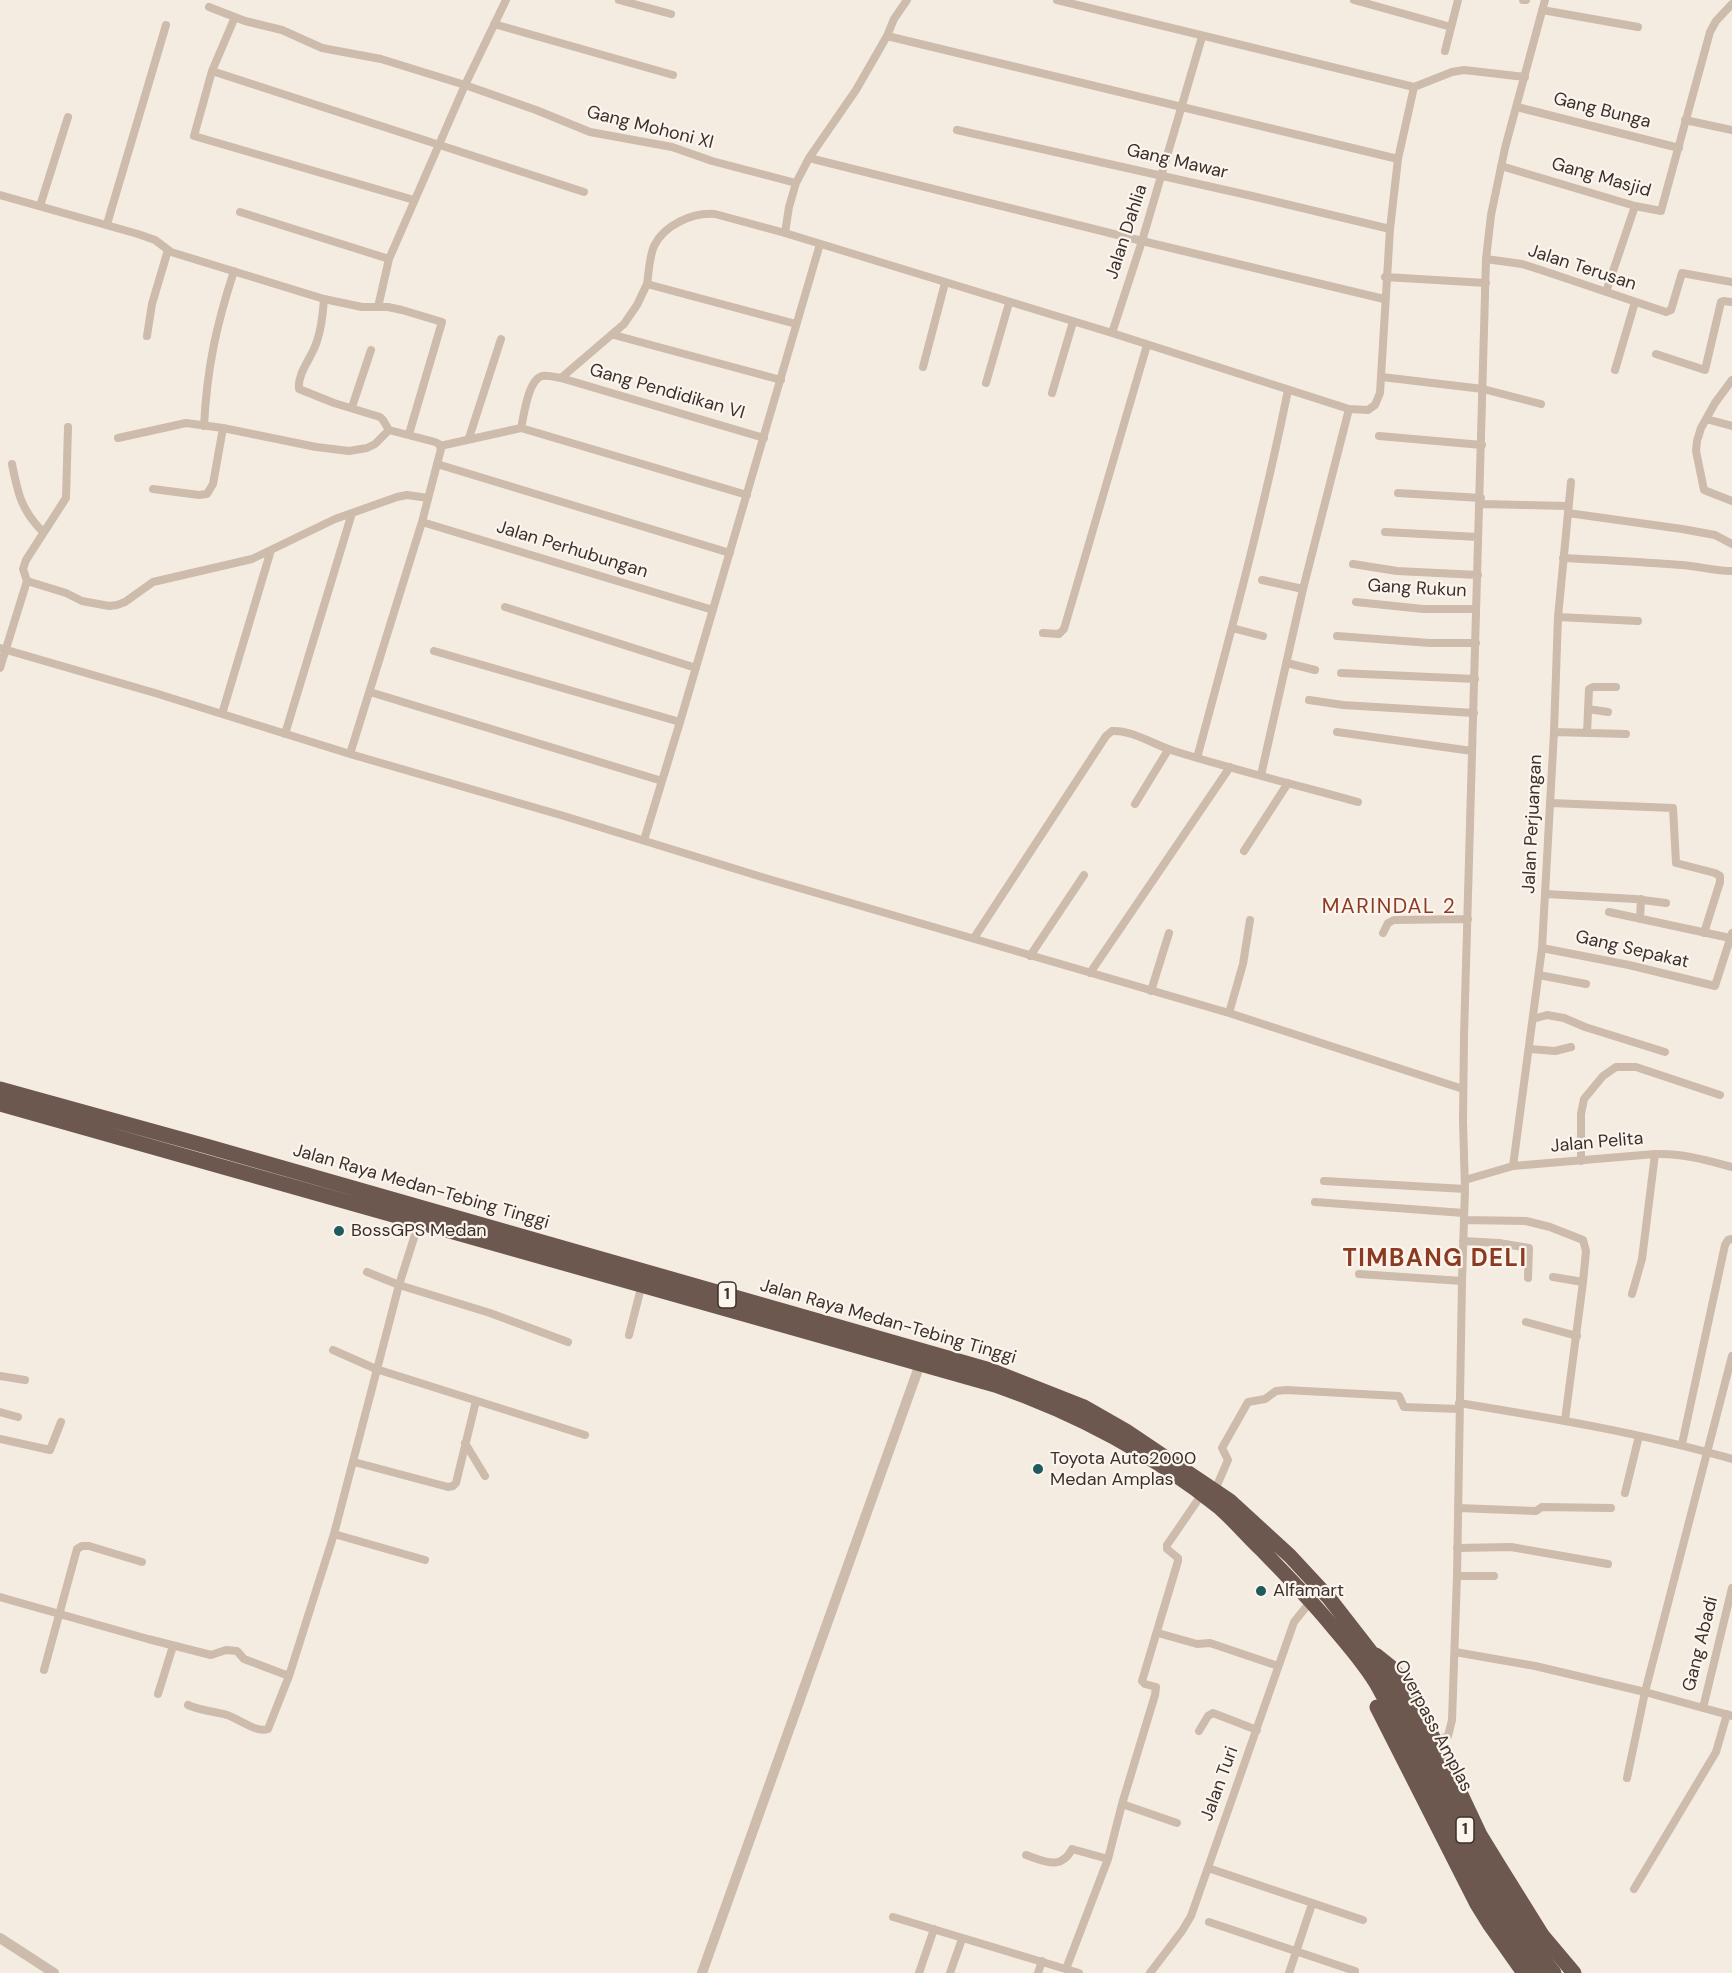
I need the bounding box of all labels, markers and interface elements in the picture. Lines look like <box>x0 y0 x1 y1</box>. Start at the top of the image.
street label: Gang Bunga <box>1551 88 1653 134</box>
street label: Gang Mohoni XI <box>584 102 716 154</box>
street label: Gang Mawar <box>1124 140 1230 184</box>
street label: Gang Masjid <box>1549 153 1653 203</box>
street label: Jalan Dahlia <box>1102 182 1152 282</box>
street label: Jalan Terusan <box>1525 240 1639 296</box>
street label: Gang Pendidikan VI <box>587 360 747 424</box>
street label: Jalan Perhubungan <box>494 517 650 583</box>
street label: Gang Rukun <box>1367 576 1467 602</box>
street label: Jalan Perjuangan <box>1519 754 1547 894</box>
district label: MARINDAL 2 <box>1322 894 1456 920</box>
street label: Gang Sepakat <box>1573 926 1691 974</box>
street label: Jalan Pelita <box>1550 1128 1644 1158</box>
street label: Jalan Raya Medan-Tebing Tinggi <box>290 1140 552 1234</box>
place label: BossGPS Medan <box>351 1220 487 1242</box>
marker: BossGPS Medan <box>332 1224 346 1238</box>
district label: TIMBANG DELI <box>1342 1246 1528 1274</box>
street label: Jalan Raya Medan-Tebing Tinggi <box>757 1275 1019 1369</box>
road number: 1 <box>718 1282 736 1308</box>
place label: Toyota Auto2000 Medan Amplas <box>1050 1448 1196 1490</box>
marker: Toyota Auto2000 Medan Amplas <box>1031 1462 1045 1476</box>
place label: Alfamart <box>1273 1580 1344 1602</box>
marker: Alfamart <box>1254 1584 1268 1598</box>
street label: Gang Abadi <box>1679 1594 1723 1694</box>
street label: Overpass Amplas <box>1389 1657 1477 1795</box>
street label: Jalan Turi <box>1196 1744 1244 1824</box>
road number: 1 <box>1456 1817 1474 1843</box>

